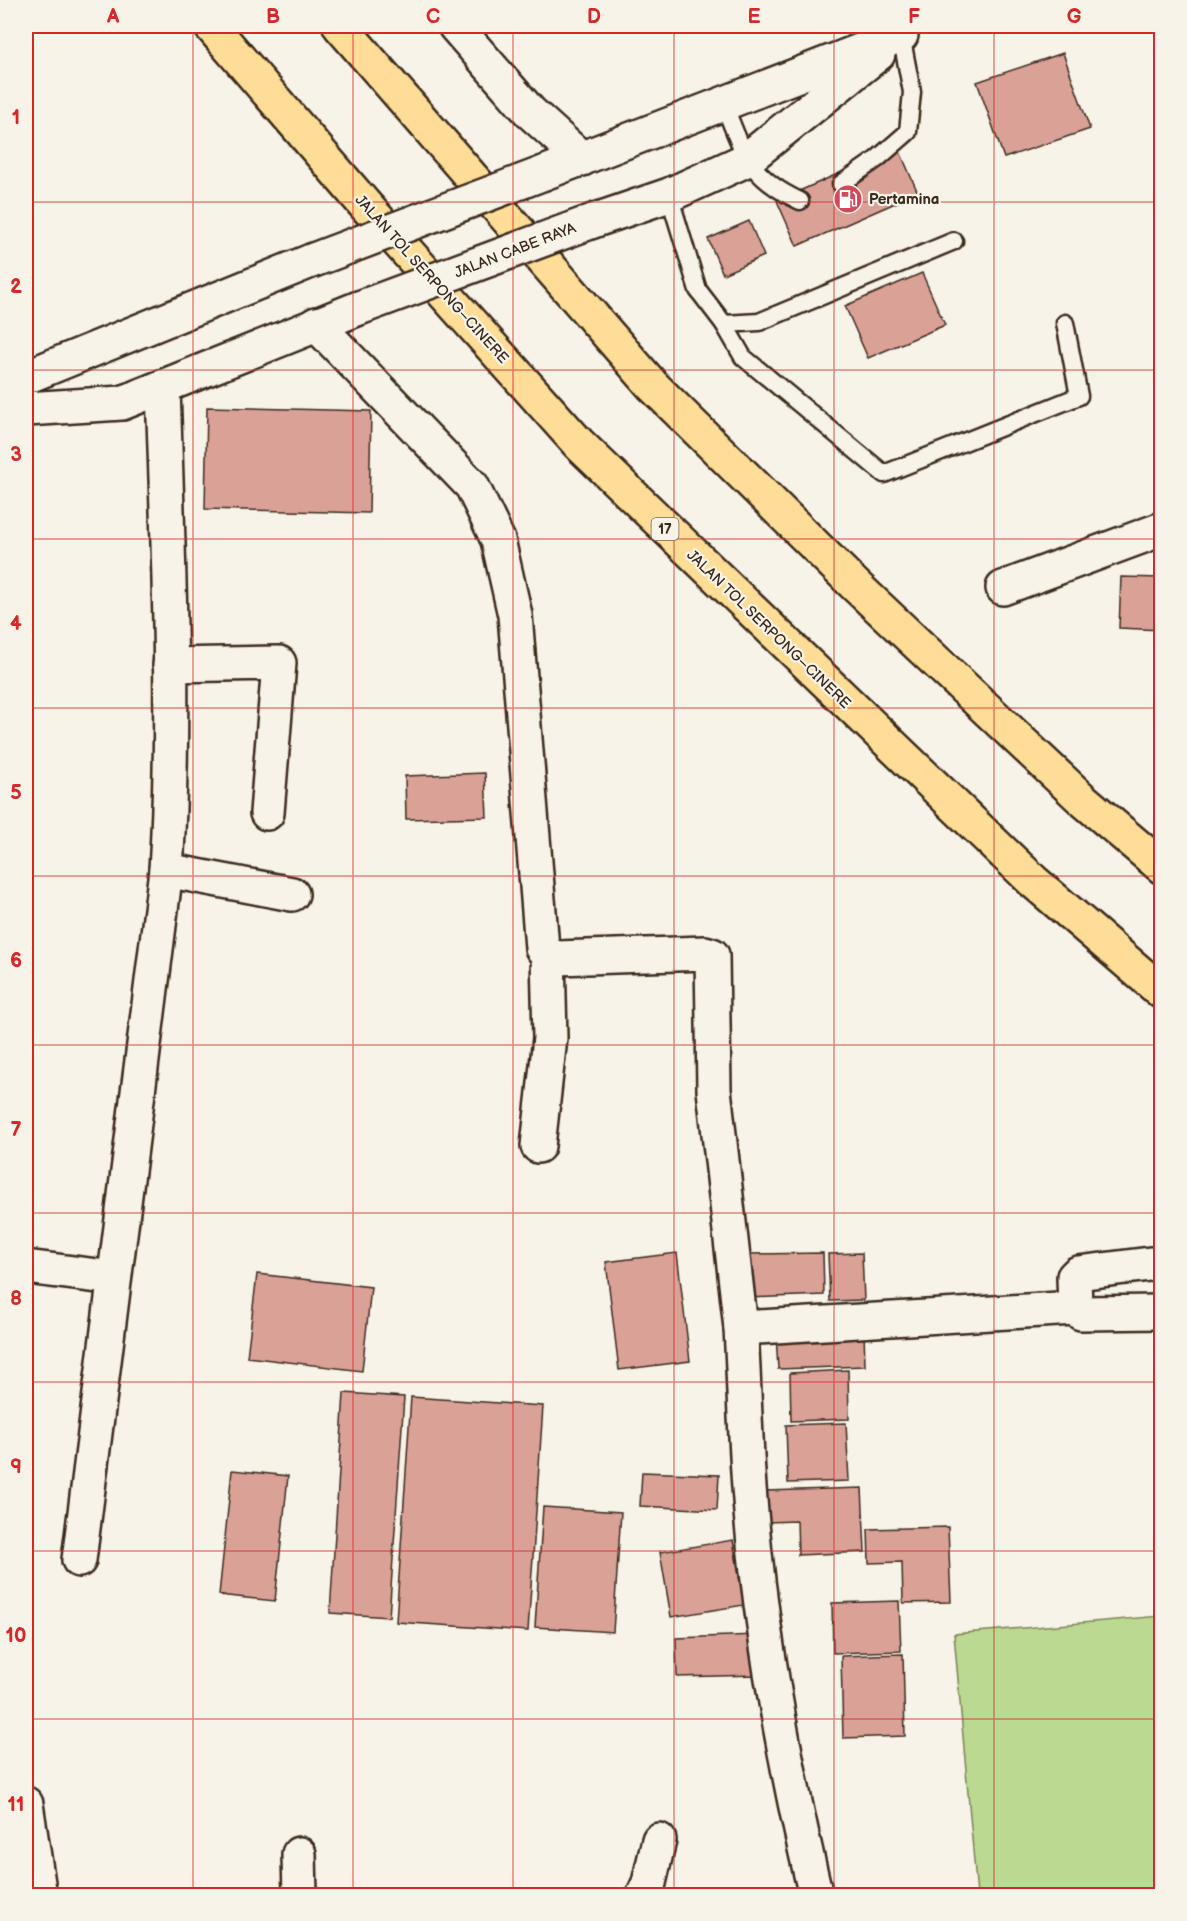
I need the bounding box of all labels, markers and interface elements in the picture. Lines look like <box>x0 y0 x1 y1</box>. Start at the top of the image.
text: A <box>106 5 120 29</box>
text: B <box>266 5 280 29</box>
text: C <box>426 5 440 29</box>
text: D <box>587 5 601 29</box>
text: E <box>748 5 761 29</box>
text: F <box>908 5 920 29</box>
text: G <box>1067 5 1082 29</box>
text: 1 <box>12 106 20 130</box>
fuel station icon: Pertamina <box>832 183 864 215</box>
place label: Pertamina <box>869 190 939 209</box>
street label: JALAN TOL SERPONG–CINERE <box>351 191 513 368</box>
street label: JALAN CABE RAYA <box>452 218 579 282</box>
text: 2 <box>10 275 22 299</box>
text: 3 <box>10 443 22 467</box>
road number: 17 <box>652 518 678 540</box>
street label: JALAN TOL SERPONG–CINERE <box>683 546 855 713</box>
text: 4 <box>10 612 22 636</box>
text: 5 <box>10 781 22 805</box>
text: 6 <box>10 949 22 973</box>
text: 7 <box>10 1118 22 1142</box>
text: 8 <box>10 1287 22 1311</box>
text: 9 <box>10 1455 22 1479</box>
text: 10 <box>6 1624 26 1648</box>
text: 11 <box>8 1793 24 1817</box>

